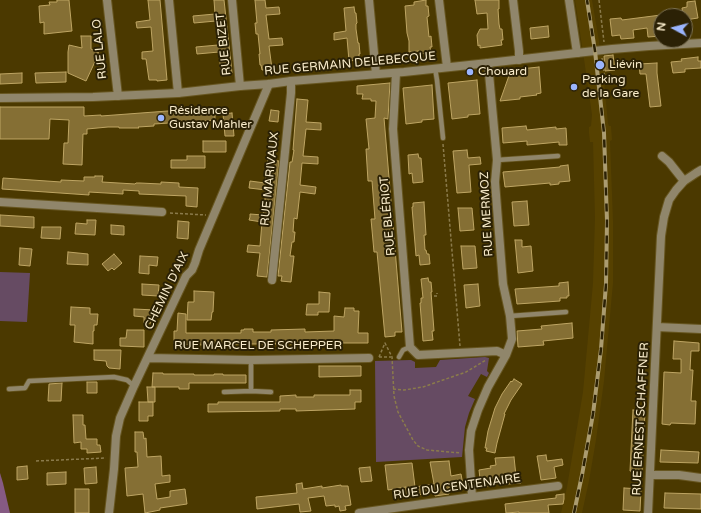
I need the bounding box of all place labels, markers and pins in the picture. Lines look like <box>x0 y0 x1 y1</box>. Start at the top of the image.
place label: Liévin <box>609 58 642 72</box>
marker: Liévin <box>594 59 606 71</box>
place label: Chouard <box>478 65 527 79</box>
marker: Chouard <box>465 67 475 77</box>
place label: Parking de la Gare <box>582 73 639 101</box>
marker: Parking de la Gare <box>569 82 579 92</box>
place label: Résidence Gustav Mahler <box>169 104 252 132</box>
marker: Résidence Gustav Mahler <box>156 113 166 123</box>

